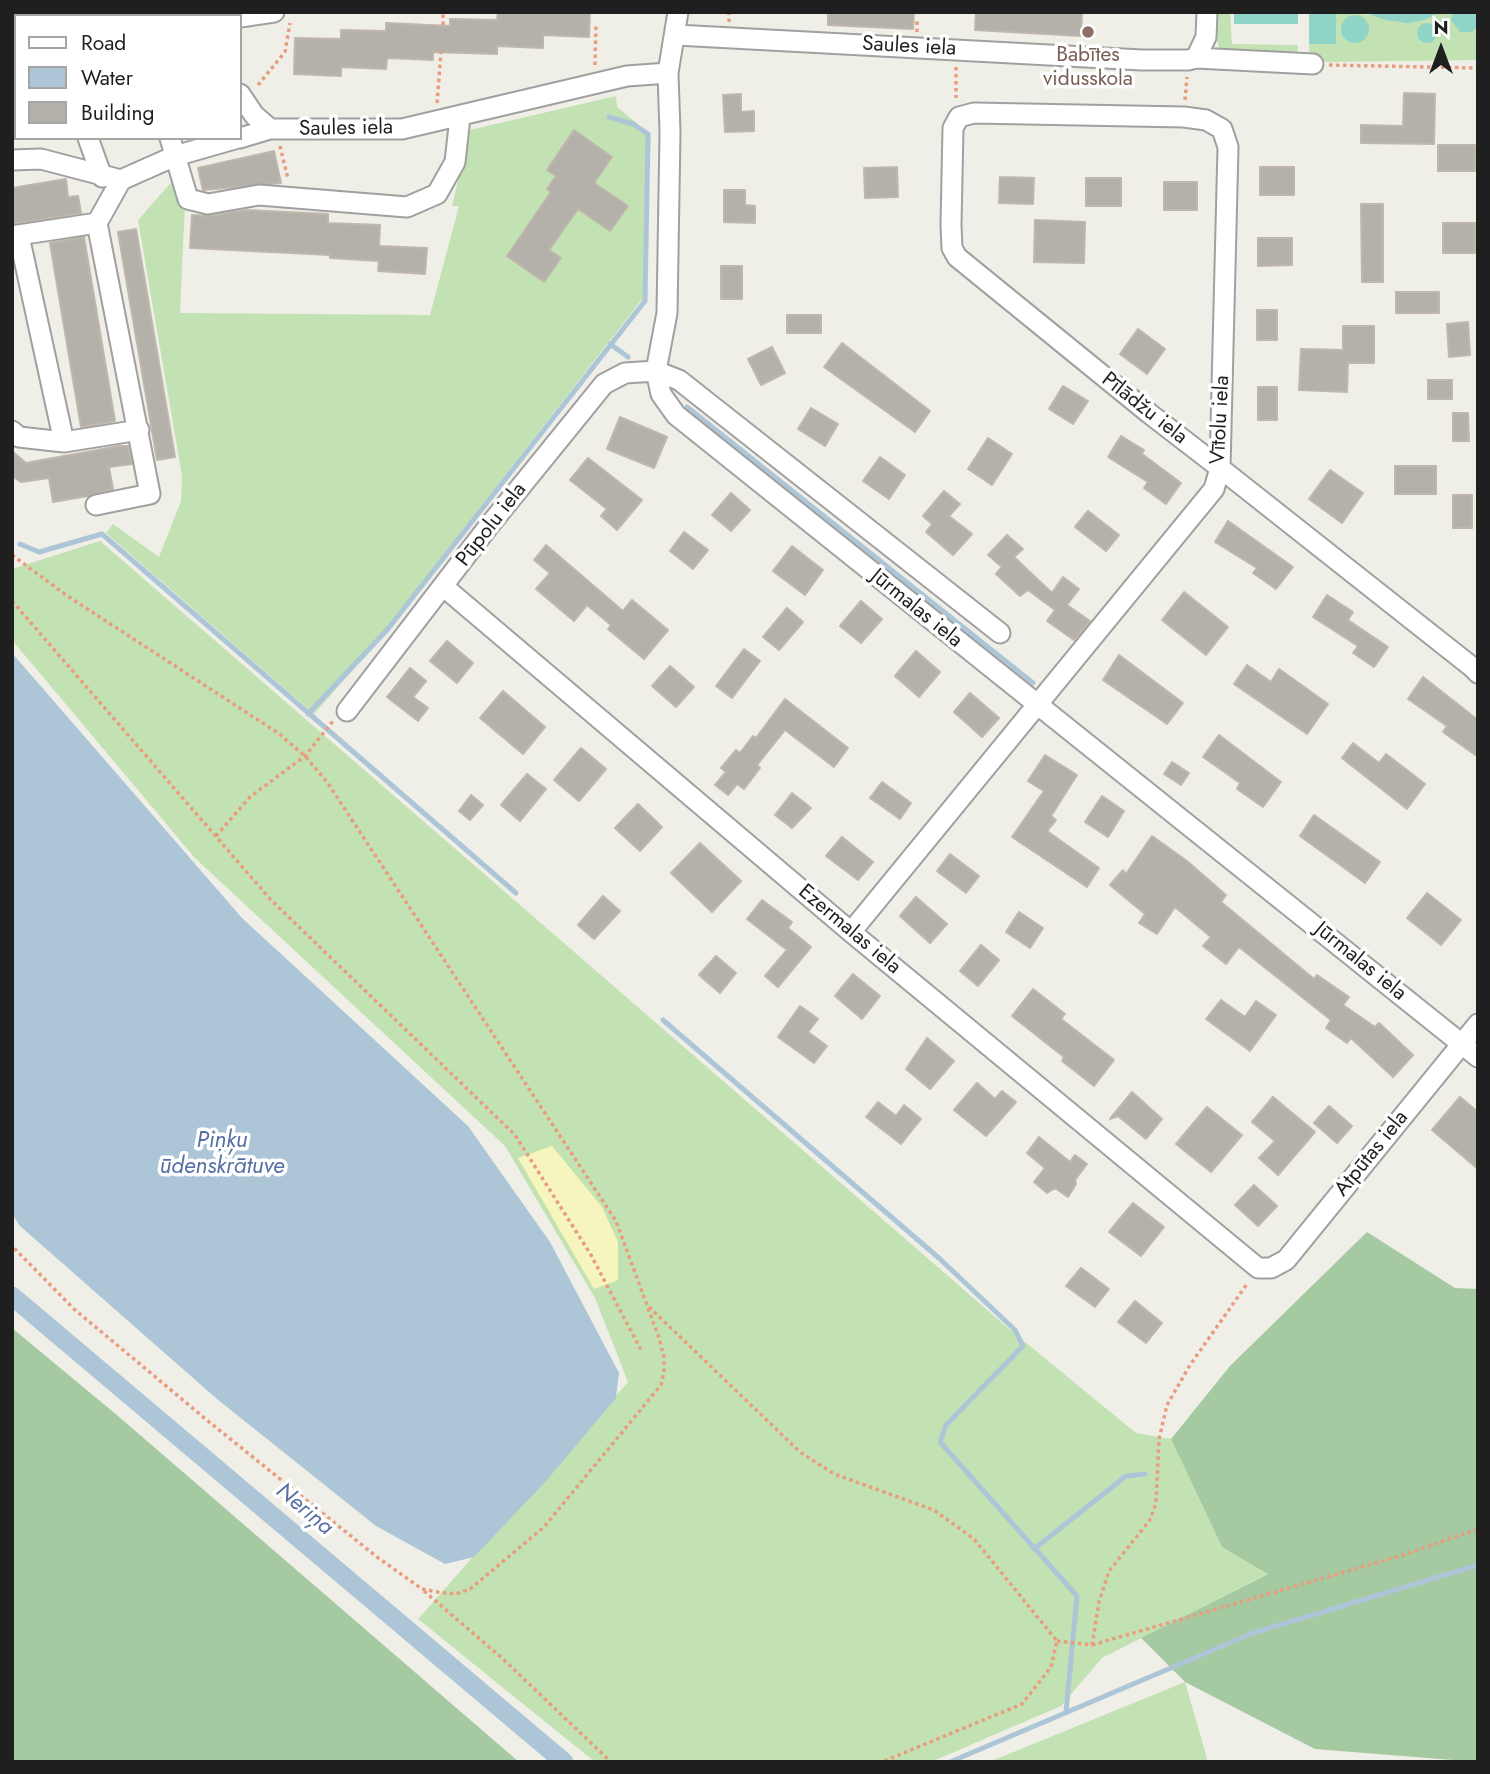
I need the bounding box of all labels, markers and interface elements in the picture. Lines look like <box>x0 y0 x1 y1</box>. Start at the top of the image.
legend <box>14 14 242 140</box>
north arrow <box>1406 14 1476 84</box>
text: N <box>1433 14 1449 41</box>
marker: Babītes vidusskola <box>1080 24 1096 40</box>
text: Road <box>81 28 126 58</box>
street label: Saules iela <box>861 32 957 62</box>
place label: Babītes vidusskola <box>1043 43 1133 93</box>
text: Water <box>81 63 133 93</box>
text: Building <box>81 98 154 128</box>
street label: Saules iela <box>299 116 393 142</box>
street label: Pīlādžu iela <box>1096 368 1192 450</box>
street label: Vītolu iela <box>1206 375 1236 465</box>
street label: Pūpolu iela <box>451 478 533 572</box>
street label: Jūrmalas iela <box>865 564 967 654</box>
street label: Ezermalas iela <box>793 880 905 980</box>
street label: Jūrmalas iela <box>1309 917 1411 1007</box>
street label: Atpūtas iela <box>1330 1106 1414 1202</box>
water label: Piņķu ūdenskrātuve <box>160 1127 284 1181</box>
water label: Neriņa <box>270 1478 338 1542</box>

